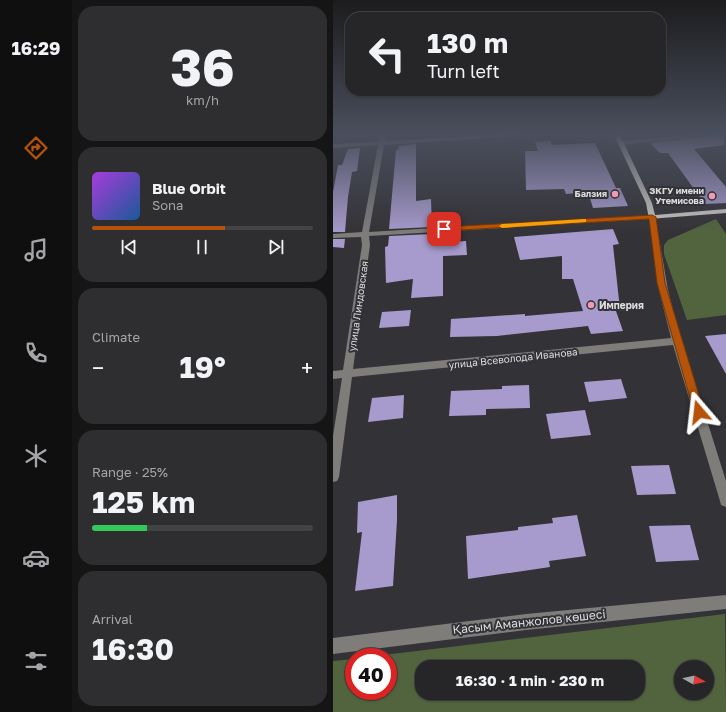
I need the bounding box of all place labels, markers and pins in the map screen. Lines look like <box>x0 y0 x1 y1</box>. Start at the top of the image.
place label: ЗКГУ имени Утемисова <box>649 185 705 206</box>
place label: Балзия <box>575 188 607 199</box>
marker: Балзия <box>610 189 620 199</box>
marker: ЗКГУ имени Утемисова <box>707 191 717 201</box>
pin <box>427 212 461 246</box>
place label: Империя <box>599 299 644 311</box>
marker: Империя <box>586 300 596 310</box>

